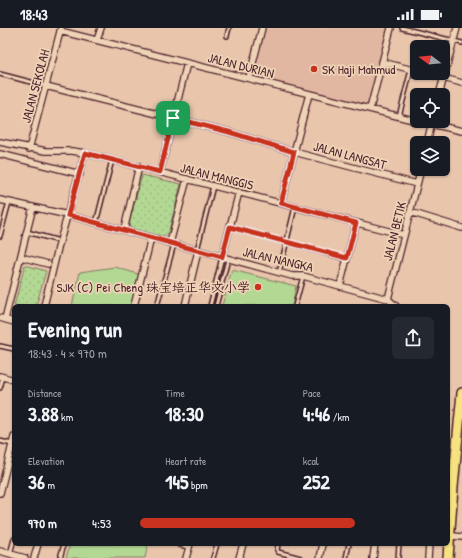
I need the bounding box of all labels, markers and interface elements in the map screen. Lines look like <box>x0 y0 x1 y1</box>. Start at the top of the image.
text: 18:43 <box>20 4 48 25</box>
north arrow <box>410 40 450 80</box>
map controls <box>410 40 450 176</box>
street label: JALAN SEKOLAH <box>17 47 53 125</box>
street label: JALAN DURIAN <box>206 48 276 82</box>
place label: SK Haji Mahmud <box>322 60 395 78</box>
marker: SK Haji Mahmud <box>309 64 319 74</box>
button: locate <box>410 88 450 128</box>
pin <box>156 101 190 135</box>
icon: arrive <box>162 107 184 129</box>
button: layers <box>410 136 450 176</box>
street label: JALAN LANGSAT <box>311 137 389 174</box>
street label: JALAN MANGGIS <box>179 158 255 194</box>
street label: JALAN BETIK <box>378 199 410 263</box>
street label: JALAN NANGKA <box>241 242 316 276</box>
place label: SJK (C) Pei Cheng 珠宝培正华文小学 <box>57 278 250 296</box>
marker: SJK (C) Pei Cheng 珠宝培正华文小学 <box>253 282 263 292</box>
text: Evening run <box>28 314 122 344</box>
button: share <box>392 317 434 359</box>
text: 18:43 · 4 × 970 m <box>28 344 107 362</box>
text: Distance <box>28 386 62 400</box>
text: Time <box>165 386 185 400</box>
text: Pace <box>303 386 321 400</box>
text: 3.88 <box>28 400 59 427</box>
text: 18:30 <box>165 400 204 427</box>
text: 4:46 <box>303 400 330 427</box>
text: km <box>59 410 73 424</box>
text: /km <box>330 410 350 424</box>
text: Elevation <box>28 454 65 468</box>
text: Heart rate <box>165 454 206 468</box>
text: kcal <box>303 454 319 468</box>
text: 36 <box>28 468 45 495</box>
text: 145 <box>165 468 189 495</box>
text: 252 <box>303 468 330 495</box>
text: m <box>45 478 55 492</box>
text: bpm <box>189 478 208 492</box>
text: 970 m <box>28 514 57 532</box>
text: 4:53 <box>92 514 111 532</box>

